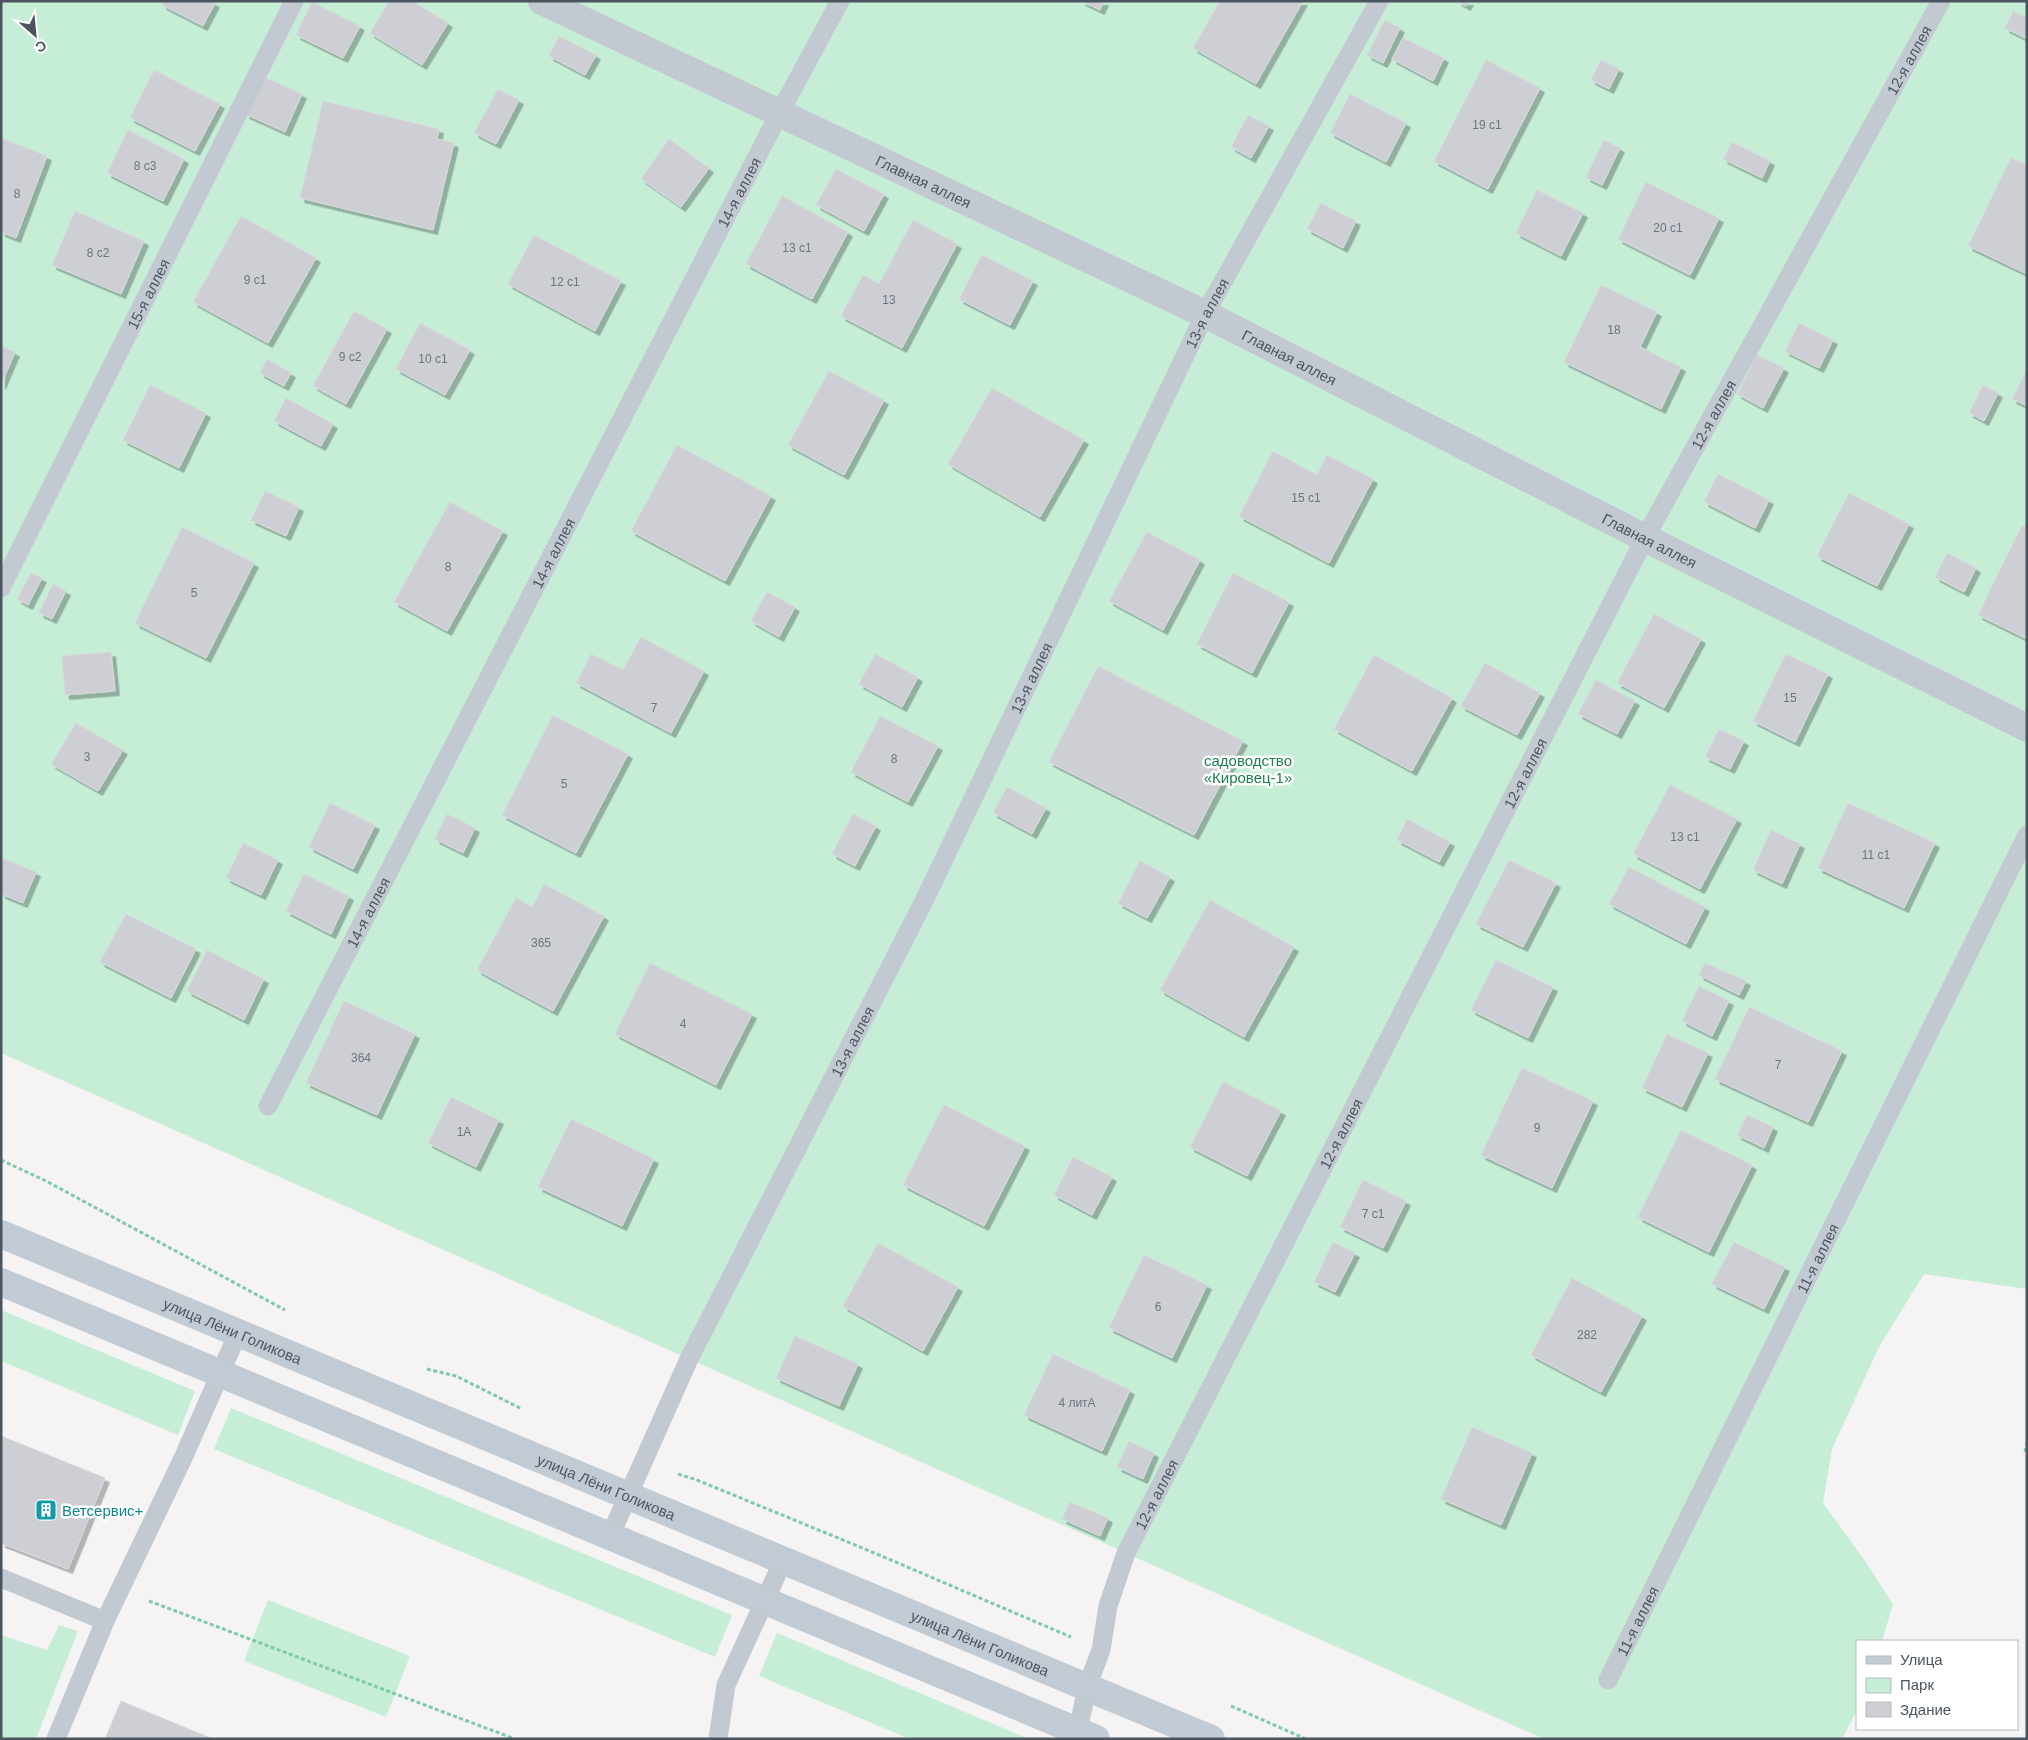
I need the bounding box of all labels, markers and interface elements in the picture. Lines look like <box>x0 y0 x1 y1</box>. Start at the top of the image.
north arrow <box>10 10 60 60</box>
street label: 12-я аллея <box>1883 22 1934 97</box>
text: С <box>33 37 49 56</box>
house number: 19 с1 <box>1472 118 1502 132</box>
street label: Главная аллея <box>873 151 974 211</box>
street label: 14-я аллея <box>714 154 764 230</box>
house number: 8 с3 <box>134 159 157 173</box>
house number: 8 <box>14 187 21 201</box>
house number: 20 с1 <box>1653 221 1683 235</box>
house number: 13 с1 <box>782 241 812 255</box>
house number: 8 с2 <box>87 246 110 260</box>
street label: 15-я аллея <box>123 256 173 332</box>
house number: 9 с1 <box>244 273 267 287</box>
house number: 12 с1 <box>550 275 580 289</box>
street label: 13-я аллея <box>1182 275 1232 351</box>
house number: 13 <box>882 293 896 307</box>
house number: 18 <box>1607 323 1621 337</box>
street label: Главная аллея <box>1239 326 1340 388</box>
house number: 9 с2 <box>339 350 362 364</box>
house number: 10 с1 <box>418 352 448 366</box>
street label: 12-я аллея <box>1687 377 1739 452</box>
house number: 15 с1 <box>1291 491 1321 505</box>
street label: Главная аллея <box>1600 509 1700 571</box>
street label: 14-я аллея <box>528 515 578 591</box>
house number: 8 <box>445 560 452 574</box>
house number: 5 <box>191 586 198 600</box>
street label: 13-я аллея <box>1007 640 1055 716</box>
house number: 15 <box>1783 691 1797 705</box>
house number: 7 <box>651 701 658 715</box>
street label: 12-я аллея <box>1500 735 1550 811</box>
house number: 3 <box>84 750 91 764</box>
house number: 8 <box>891 752 898 766</box>
park label: садоводство «Кировец-1» <box>1204 752 1292 786</box>
house number: 5 <box>561 777 568 791</box>
house number: 13 с1 <box>1670 830 1700 844</box>
house number: 11 с1 <box>1862 848 1891 862</box>
street label: 14-я аллея <box>343 874 393 950</box>
house number: 365 <box>531 936 551 950</box>
street label: 13-я аллея <box>827 1003 877 1079</box>
house number: 4 <box>680 1017 687 1031</box>
house number: 364 <box>351 1051 371 1065</box>
house number: 7 <box>1775 1058 1782 1072</box>
street label: 12-я аллея <box>1315 1096 1365 1171</box>
house number: 9 <box>1534 1121 1541 1135</box>
house number: 1А <box>457 1125 471 1139</box>
house number: 7 с1 <box>1362 1207 1385 1221</box>
street label: 11-я аллея <box>1793 1221 1842 1295</box>
street label: улица Лёни Голикова <box>161 1294 305 1367</box>
house number: 6 <box>1155 1300 1162 1314</box>
house number: 282 <box>1577 1328 1597 1342</box>
house number: 4 литА <box>1058 1396 1096 1410</box>
street label: улица Лёни Голикова <box>535 1450 679 1523</box>
street label: 12-я аллея <box>1131 1456 1181 1532</box>
building icon: Ветсервис+ <box>34 1498 58 1522</box>
place label: Ветсервис+ <box>62 1502 144 1519</box>
street label: 11-я аллея <box>1613 1583 1662 1658</box>
street label: улица Лёни Голикова <box>909 1606 1052 1679</box>
legend <box>1856 1640 2018 1730</box>
text: Улица <box>1900 1651 1943 1668</box>
text: Парк <box>1900 1676 1934 1693</box>
text: Здание <box>1900 1701 1951 1718</box>

